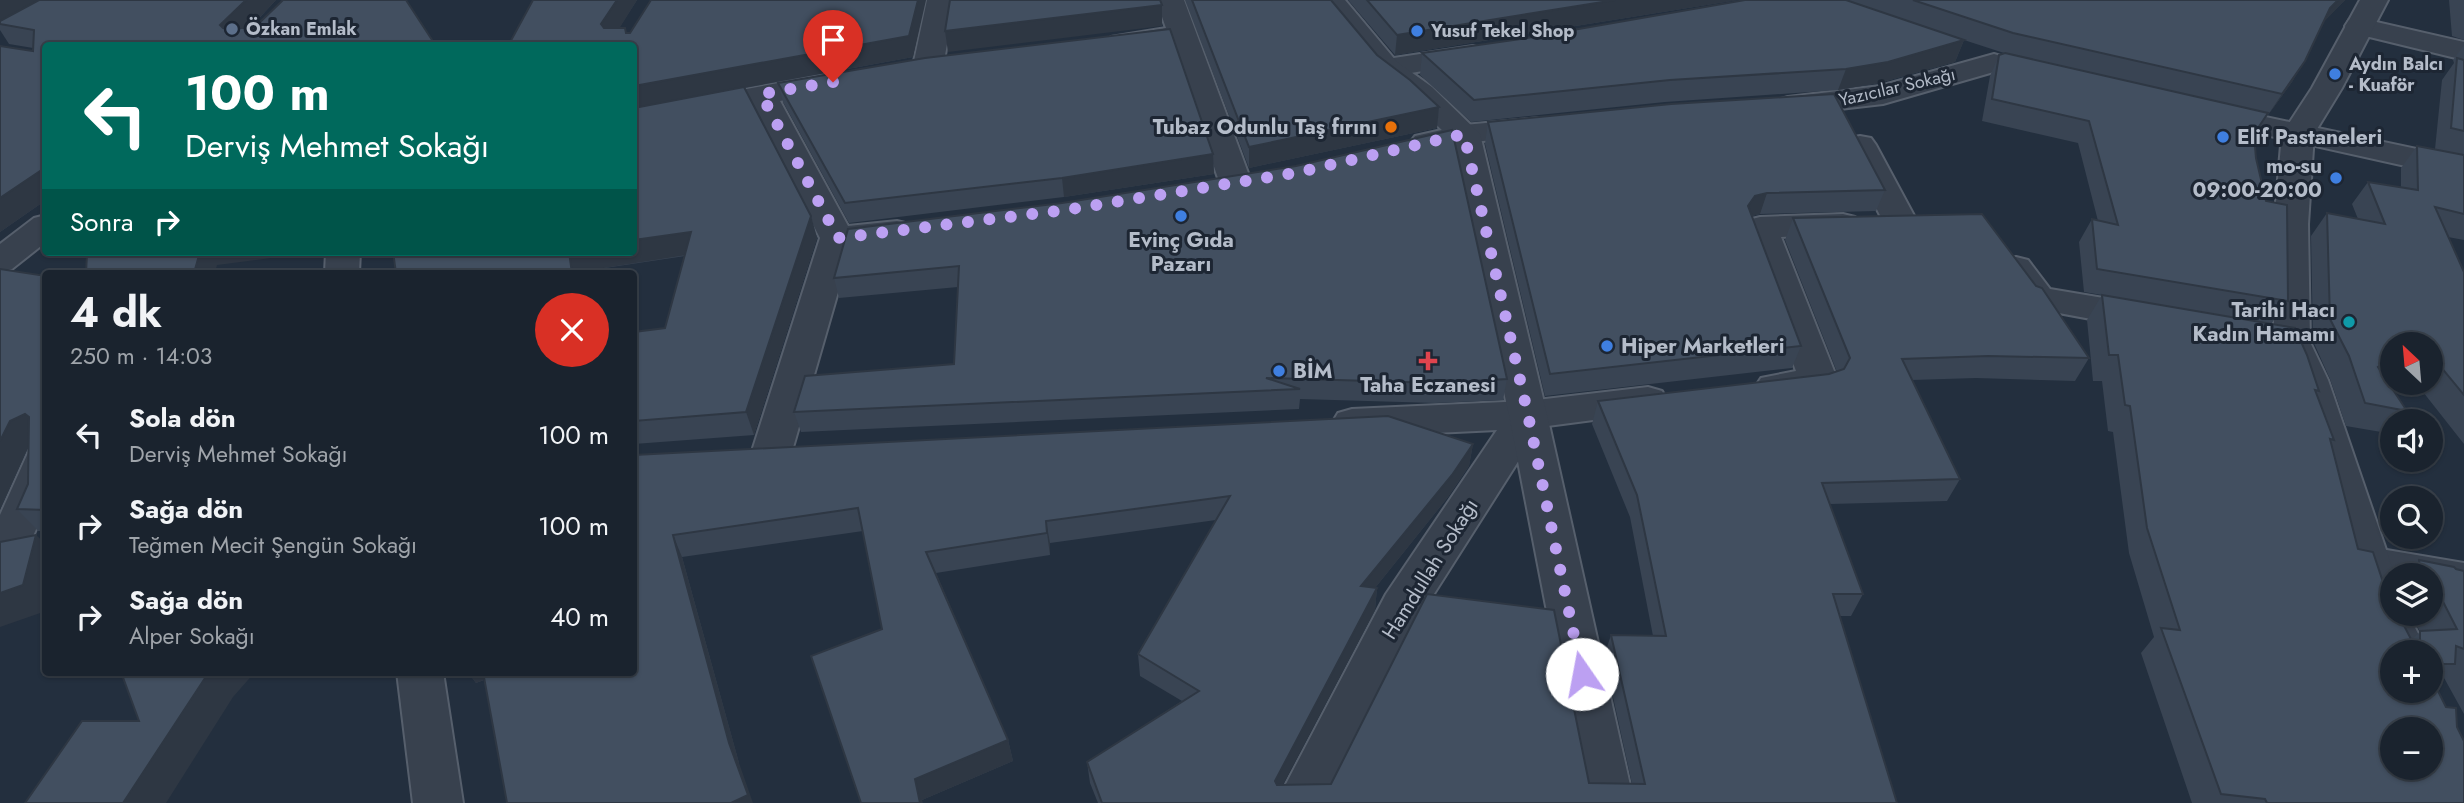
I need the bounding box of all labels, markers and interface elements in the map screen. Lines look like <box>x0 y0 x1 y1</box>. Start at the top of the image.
pin <box>803 10 863 82</box>
place label: Özkan Emlak <box>246 16 357 42</box>
place label: Yusuf Tekel Shop <box>1430 18 1574 44</box>
marker: Özkan Emlak <box>224 21 240 37</box>
icon: arrive <box>814 21 852 59</box>
marker: Yusuf Tekel Shop <box>1409 23 1425 39</box>
place label: Aydın Balcı - Kuaför <box>2348 51 2443 98</box>
text: 100 m <box>185 58 330 128</box>
street label: Yazıcılar Sokağı <box>1836 61 1958 113</box>
marker: Aydın Balcı - Kuaför <box>2327 66 2343 82</box>
icon: left <box>70 70 161 161</box>
place label: Tubaz Odunlu Taş fırını <box>1153 112 1377 142</box>
marker: Tubaz Odunlu Taş fırını <box>1383 119 1399 135</box>
place label: Elif Pastaneleri <box>2237 122 2382 152</box>
text: Derviş Mehmet Sokağı <box>185 123 489 169</box>
marker: Elif Pastaneleri <box>2215 129 2231 145</box>
place label: mo-su 09:00-20:00 <box>2193 151 2322 205</box>
marker: mo-su 09:00-20:00 <box>2328 170 2344 186</box>
text: Sonra <box>70 203 134 241</box>
icon: right <box>148 203 186 241</box>
marker: Evinç Gıda Pazarı <box>1173 208 1189 224</box>
place label: Evinç Gıda Pazarı <box>1128 225 1234 279</box>
text: 4 dk <box>70 282 162 343</box>
button: close <box>535 293 609 367</box>
place label: Tarihi Hacı Kadın Hamamı <box>2192 295 2335 349</box>
marker: Tarihi Hacı Kadın Hamamı <box>2341 314 2357 330</box>
place label: Hiper Marketleri <box>1621 331 1785 361</box>
north arrow <box>2380 332 2443 396</box>
map controls <box>2380 332 2443 780</box>
marker: Hiper Marketleri <box>1599 338 1615 354</box>
text: 250 m · 14:03 <box>70 339 212 373</box>
marker: Taha Eczanesi <box>1420 353 1436 369</box>
place label: BİM <box>1293 356 1332 386</box>
marker: BİM <box>1271 363 1287 379</box>
place label: Taha Eczanesi <box>1360 370 1496 400</box>
text: Sola dön <box>129 399 236 437</box>
button: sound <box>2380 409 2443 472</box>
icon: left <box>70 416 108 454</box>
text: 100 m <box>538 416 609 454</box>
text: Derviş Mehmet Sokağı <box>129 437 348 471</box>
button: search <box>2380 486 2443 549</box>
text: Sağa dön <box>129 490 243 528</box>
street label: Hamdullah Sokağı <box>1375 493 1485 645</box>
icon: right <box>70 507 108 545</box>
text: 100 m <box>538 507 609 545</box>
text: Teğmen Mecit Şengün Sokağı <box>129 528 417 562</box>
button: layers <box>2380 563 2443 626</box>
text: Sağa dön <box>129 581 243 619</box>
icon: right <box>70 598 108 636</box>
text: 40 m <box>550 598 609 636</box>
text: Alper Sokağı <box>129 619 255 653</box>
position arrow <box>1545 637 1619 711</box>
button: + <box>2380 640 2443 703</box>
button: − <box>2380 717 2443 780</box>

